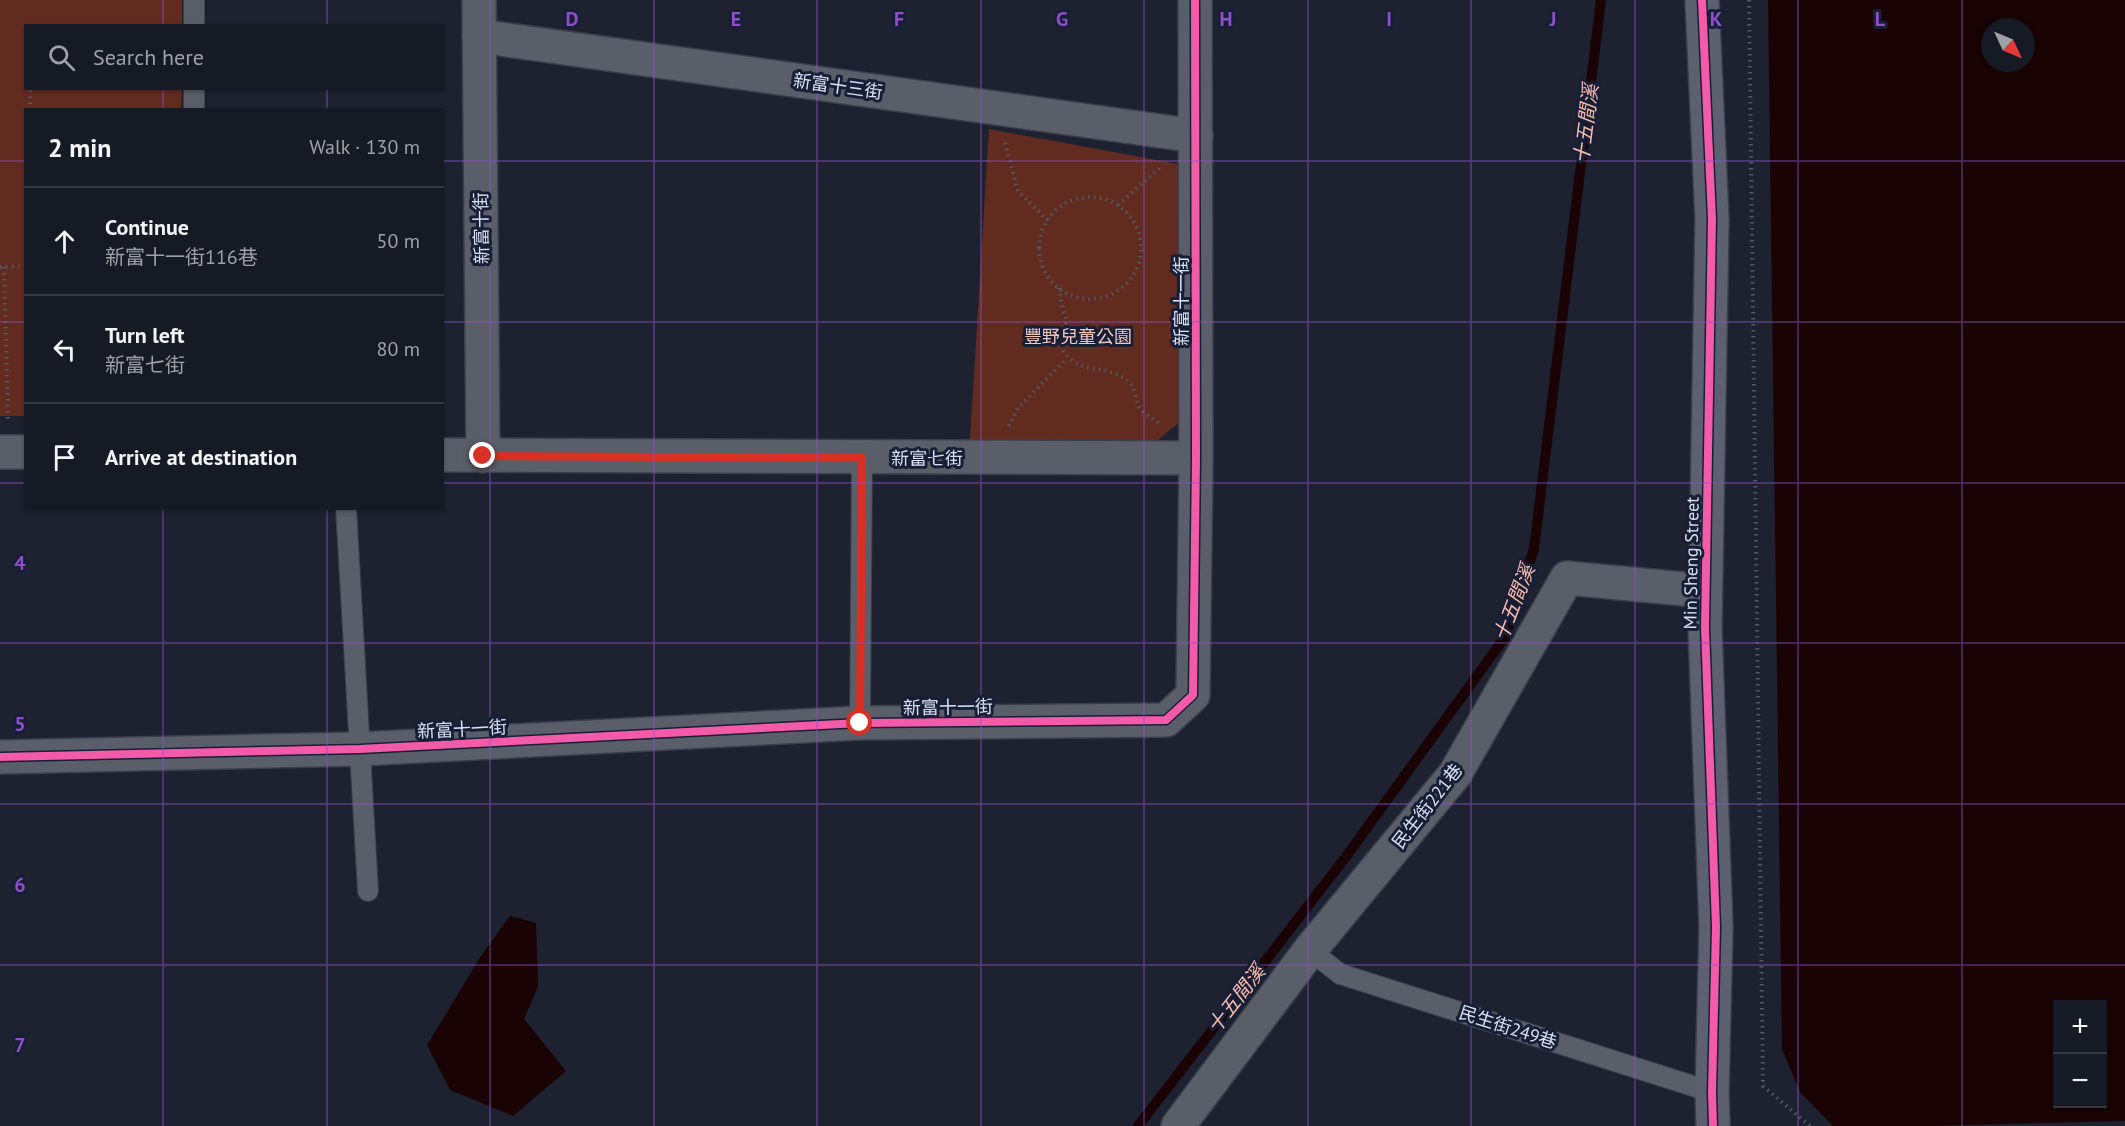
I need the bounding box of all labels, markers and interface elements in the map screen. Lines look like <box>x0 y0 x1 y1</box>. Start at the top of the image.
text: D <box>566 6 579 32</box>
text: E <box>731 6 741 32</box>
text: F <box>894 6 904 32</box>
text: G <box>1056 6 1068 32</box>
text: H <box>1219 6 1233 32</box>
text: I <box>1386 6 1392 32</box>
text: J <box>1549 6 1556 32</box>
text: K <box>1710 6 1723 32</box>
text: L <box>1875 6 1886 32</box>
north arrow <box>1981 18 2035 72</box>
search box <box>24 24 444 90</box>
icon: search <box>45 41 78 74</box>
text: Search here <box>93 43 204 71</box>
street label: 新富十三街 <box>792 68 884 104</box>
water label: 十五間溪 <box>1568 80 1604 165</box>
text: 2 min <box>48 131 111 164</box>
text: Walk · 130 m <box>309 134 420 160</box>
street label: 新富十街 <box>469 192 493 264</box>
text: Continue <box>105 213 189 241</box>
icon: ahead <box>48 225 81 258</box>
text: 50 m <box>377 228 420 254</box>
text: 新富十一街116巷 <box>105 244 258 270</box>
street label: 新富十一街 <box>1170 256 1193 346</box>
text: Turn left <box>105 321 185 349</box>
park label: 豐野兒童公園 <box>1024 325 1132 348</box>
icon: left <box>48 333 81 366</box>
text: 80 m <box>377 336 420 362</box>
text: 新富七街 <box>105 352 185 378</box>
icon: arrive <box>48 441 81 474</box>
route end <box>469 442 495 468</box>
text: Arrive at destination <box>105 443 297 471</box>
street label: 新富七街 <box>891 447 963 470</box>
street label: Min Sheng Street <box>1678 497 1704 629</box>
text: 4 <box>14 550 26 576</box>
water label: 十五間溪 <box>1488 558 1542 645</box>
street label: 新富十一街 <box>903 695 993 719</box>
route start <box>846 709 872 735</box>
text: 5 <box>14 711 26 737</box>
street label: 新富十一街 <box>416 715 508 743</box>
street label: 民生街221巷 <box>1387 759 1467 853</box>
text: 6 <box>14 872 26 898</box>
water label: 十五間溪 <box>1201 957 1273 1039</box>
street label: 民生街249巷 <box>1456 1000 1560 1054</box>
map controls <box>2053 1000 2107 1108</box>
button: + <box>2053 1000 2107 1054</box>
text: 7 <box>14 1032 26 1058</box>
button: − <box>2053 1054 2107 1108</box>

